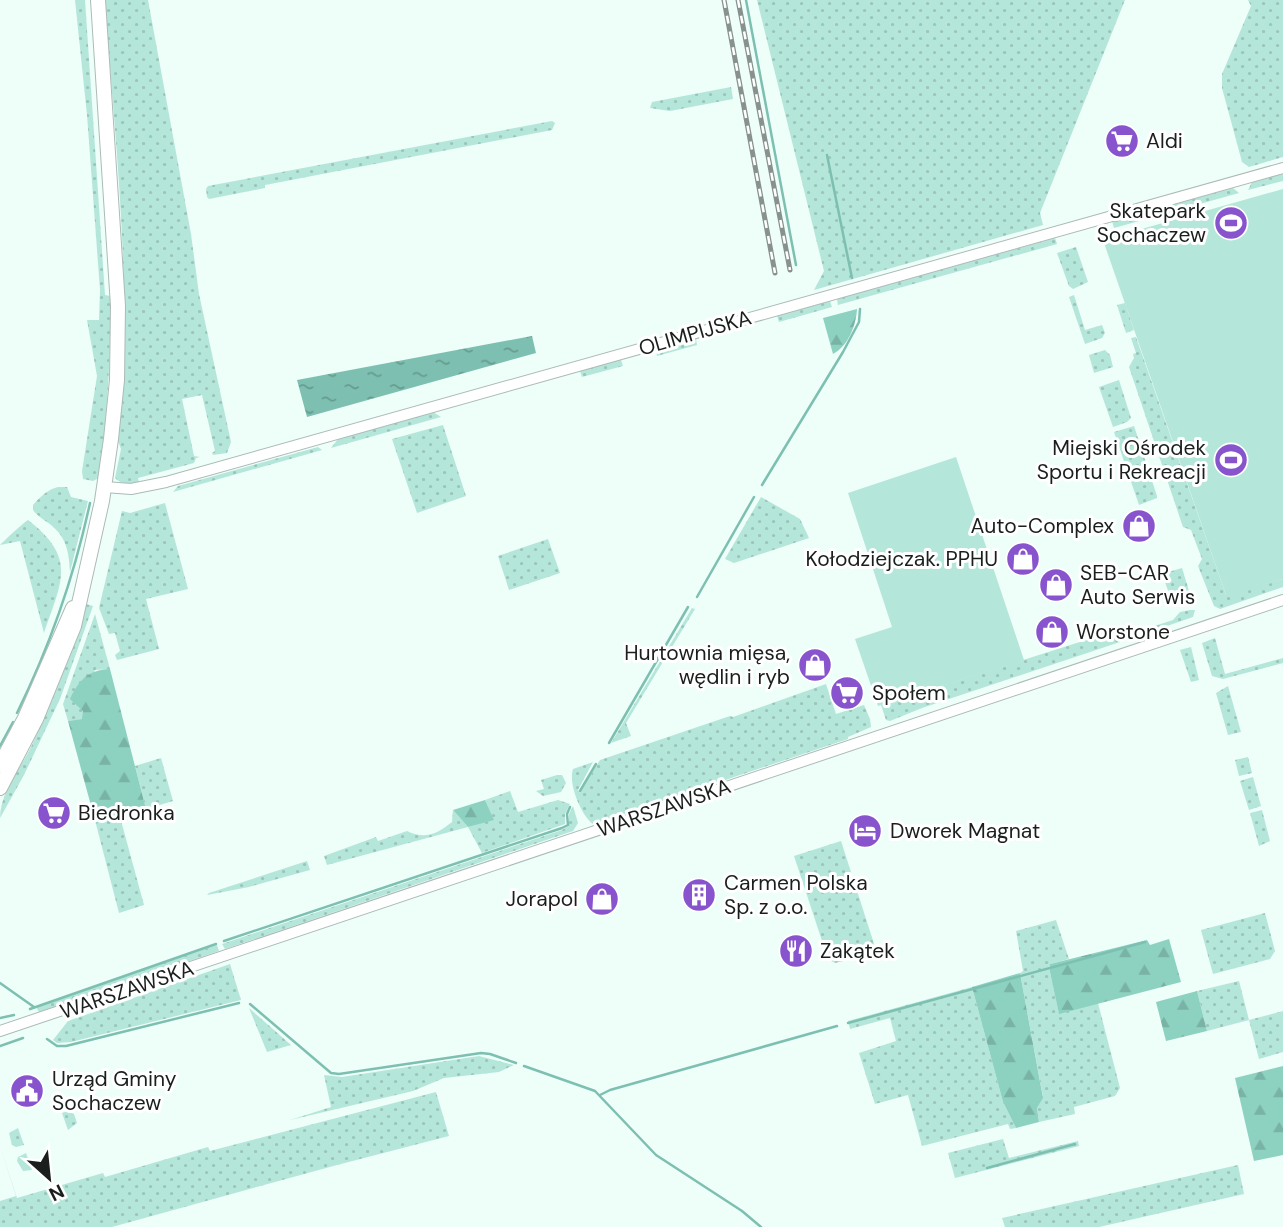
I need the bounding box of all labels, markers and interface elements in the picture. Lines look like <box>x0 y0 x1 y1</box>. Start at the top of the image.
supermarket icon: Aldi <box>1103 122 1141 160</box>
place label: Aldi <box>1146 127 1183 155</box>
place label: Skatepark Sochaczew <box>1097 197 1206 249</box>
sports icon: Skatepark Sochaczew <box>1212 204 1250 242</box>
street label: OLIMPIJSKA <box>635 304 755 362</box>
place label: Miejski Ośrodek Sportu i Rekreacji <box>1037 434 1206 486</box>
sports icon: Miejski Ośrodek Sportu i Rekreacji <box>1212 441 1250 479</box>
shop icon: Auto-Complex <box>1120 507 1158 545</box>
place label: Auto-Complex <box>971 512 1114 540</box>
shop icon: Kołodziejczak. PPHU <box>1004 540 1042 578</box>
place label: Kołodziejczak. PPHU <box>806 545 998 573</box>
place label: SEB-CAR Auto Serwis <box>1080 559 1195 611</box>
shop icon: SEB-CAR Auto Serwis <box>1037 566 1075 604</box>
shop icon: Worstone <box>1033 613 1071 651</box>
place label: Worstone <box>1076 618 1170 646</box>
place label: Hurtownia mięsa, wędlin i ryb <box>624 639 790 691</box>
shop icon: Hurtownia mięsa, wędlin i ryb <box>796 646 834 684</box>
supermarket icon: Społem <box>828 674 866 712</box>
place label: Społem <box>872 679 946 707</box>
street label: WARSZAWSKA <box>593 772 735 844</box>
supermarket icon: Biedronka <box>35 794 73 832</box>
place label: Biedronka <box>78 799 175 827</box>
hotel icon: Dworek Magnat <box>846 812 884 850</box>
place label: Dworek Magnat <box>890 817 1040 845</box>
place label: Carmen Polska Sp. z o.o. <box>724 869 868 921</box>
building icon: Carmen Polska Sp. z o.o. <box>680 876 718 914</box>
shop icon: Jorapol <box>583 880 621 918</box>
place label: Jorapol <box>506 885 578 913</box>
restaurant icon: Zakątek <box>777 932 815 970</box>
place label: Zakątek <box>820 937 895 965</box>
street label: WARSZAWSKA <box>56 954 198 1026</box>
place label: Urząd Gminy Sochaczew <box>52 1065 177 1117</box>
public building icon: Urząd Gminy Sochaczew <box>8 1072 46 1110</box>
north arrow <box>14 1143 84 1213</box>
text: N <box>45 1178 68 1207</box>

